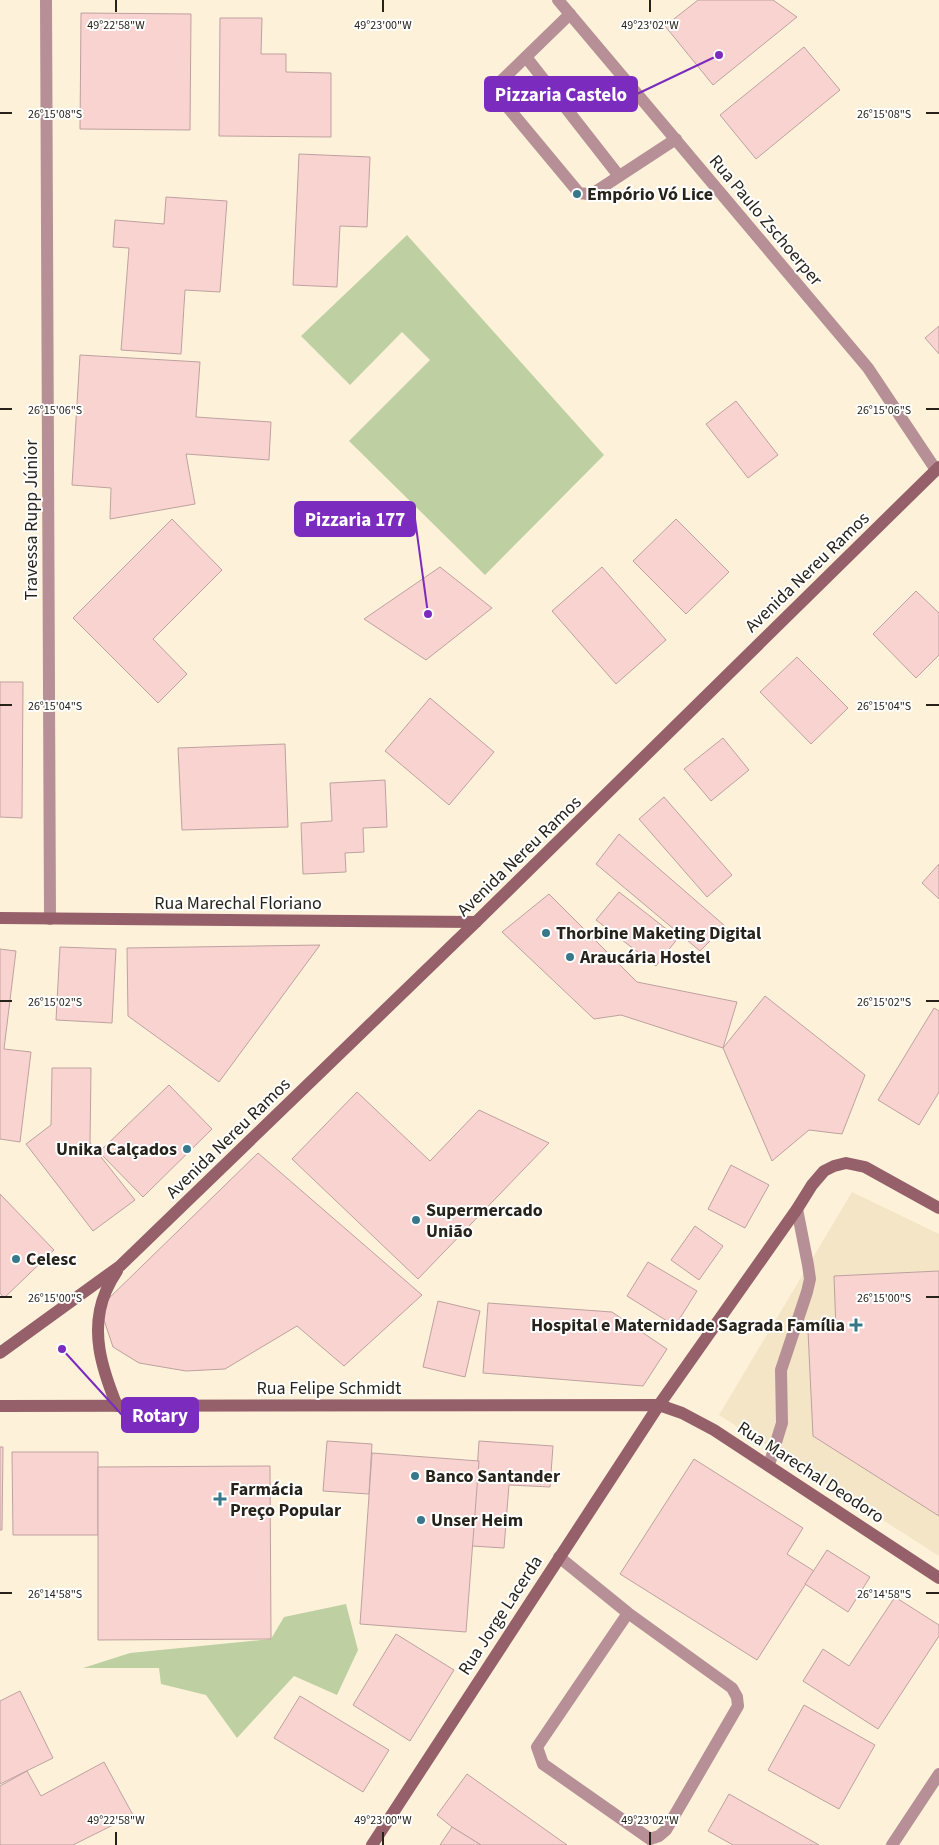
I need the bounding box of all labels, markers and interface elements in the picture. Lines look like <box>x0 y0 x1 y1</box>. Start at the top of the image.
text: 49°22'58"W <box>87 17 145 34</box>
text: 49°23'00"W <box>354 17 412 34</box>
text: 49°23'02"W <box>621 17 679 34</box>
callout: Pizzaria Castelo <box>485 77 637 111</box>
text: Pizzaria Castelo <box>495 82 627 109</box>
text: 26°15'08"S <box>28 106 82 123</box>
text: 26°15'08"S <box>857 106 911 123</box>
street label: Rua Paulo Zschoerper <box>703 149 828 292</box>
place label: Empório Vó Lice <box>587 182 713 207</box>
marker: Empório Vó Lice <box>571 188 583 200</box>
text: 26°15'06"S <box>28 402 82 419</box>
text: 26°15'06"S <box>857 402 911 419</box>
street label: Travessa Rupp Júnior <box>19 439 44 601</box>
callout: Pizzaria 177 <box>295 502 415 536</box>
street label: Avenida Nereu Ramos <box>740 506 875 638</box>
text: Pizzaria 177 <box>305 507 405 534</box>
text: 26°15'04"S <box>28 698 82 715</box>
text: 26°15'04"S <box>857 698 911 715</box>
street label: Avenida Nereu Ramos <box>452 790 587 922</box>
street label: Rua Marechal Floriano <box>154 891 322 916</box>
place label: Thorbine Maketing Digital <box>556 921 761 946</box>
marker: Thorbine Maketing Digital <box>540 927 552 939</box>
place label: Araucária Hostel <box>579 945 710 970</box>
marker: Araucária Hostel <box>564 951 576 963</box>
text: 26°15'02"S <box>28 994 82 1011</box>
text: 26°15'02"S <box>857 994 911 1011</box>
street label: Avenida Nereu Ramos <box>161 1072 296 1204</box>
place label: Unika Calçados <box>56 1137 177 1162</box>
marker: Unika Calçados <box>181 1143 193 1155</box>
place label: Supermercado União <box>426 1198 543 1244</box>
marker: Supermercado União <box>410 1214 422 1226</box>
place label: Celesc <box>26 1247 77 1272</box>
marker: Celesc <box>10 1253 22 1265</box>
text: 26°15'00"S <box>28 1290 82 1307</box>
text: 26°15'00"S <box>857 1290 911 1307</box>
place label: Hospital e Maternidade Sagrada Família <box>531 1313 845 1338</box>
marker: Hospital e Maternidade Sagrada Família <box>849 1318 863 1332</box>
street label: Rua Felipe Schmidt <box>257 1376 401 1401</box>
callout: Rotary <box>122 1398 198 1432</box>
text: Rotary <box>132 1403 188 1430</box>
street label: Rua Marechal Deodoro <box>732 1416 889 1529</box>
place label: Banco Santander <box>425 1464 561 1489</box>
marker: Banco Santander <box>409 1470 421 1482</box>
place label: Farmácia Preço Popular <box>230 1477 342 1523</box>
marker: Farmácia Preço Popular <box>214 1493 226 1505</box>
place label: Unser Heim <box>431 1508 523 1533</box>
marker: Unser Heim <box>415 1514 427 1526</box>
street label: Rua Jorge Lacerda <box>452 1551 549 1680</box>
text: 26°14'58"S <box>28 1586 82 1603</box>
text: 26°14'58"S <box>857 1586 911 1603</box>
text: 49°22'58"W <box>87 1812 145 1829</box>
text: 49°23'00"W <box>354 1812 412 1829</box>
text: 49°23'02"W <box>621 1812 679 1829</box>

